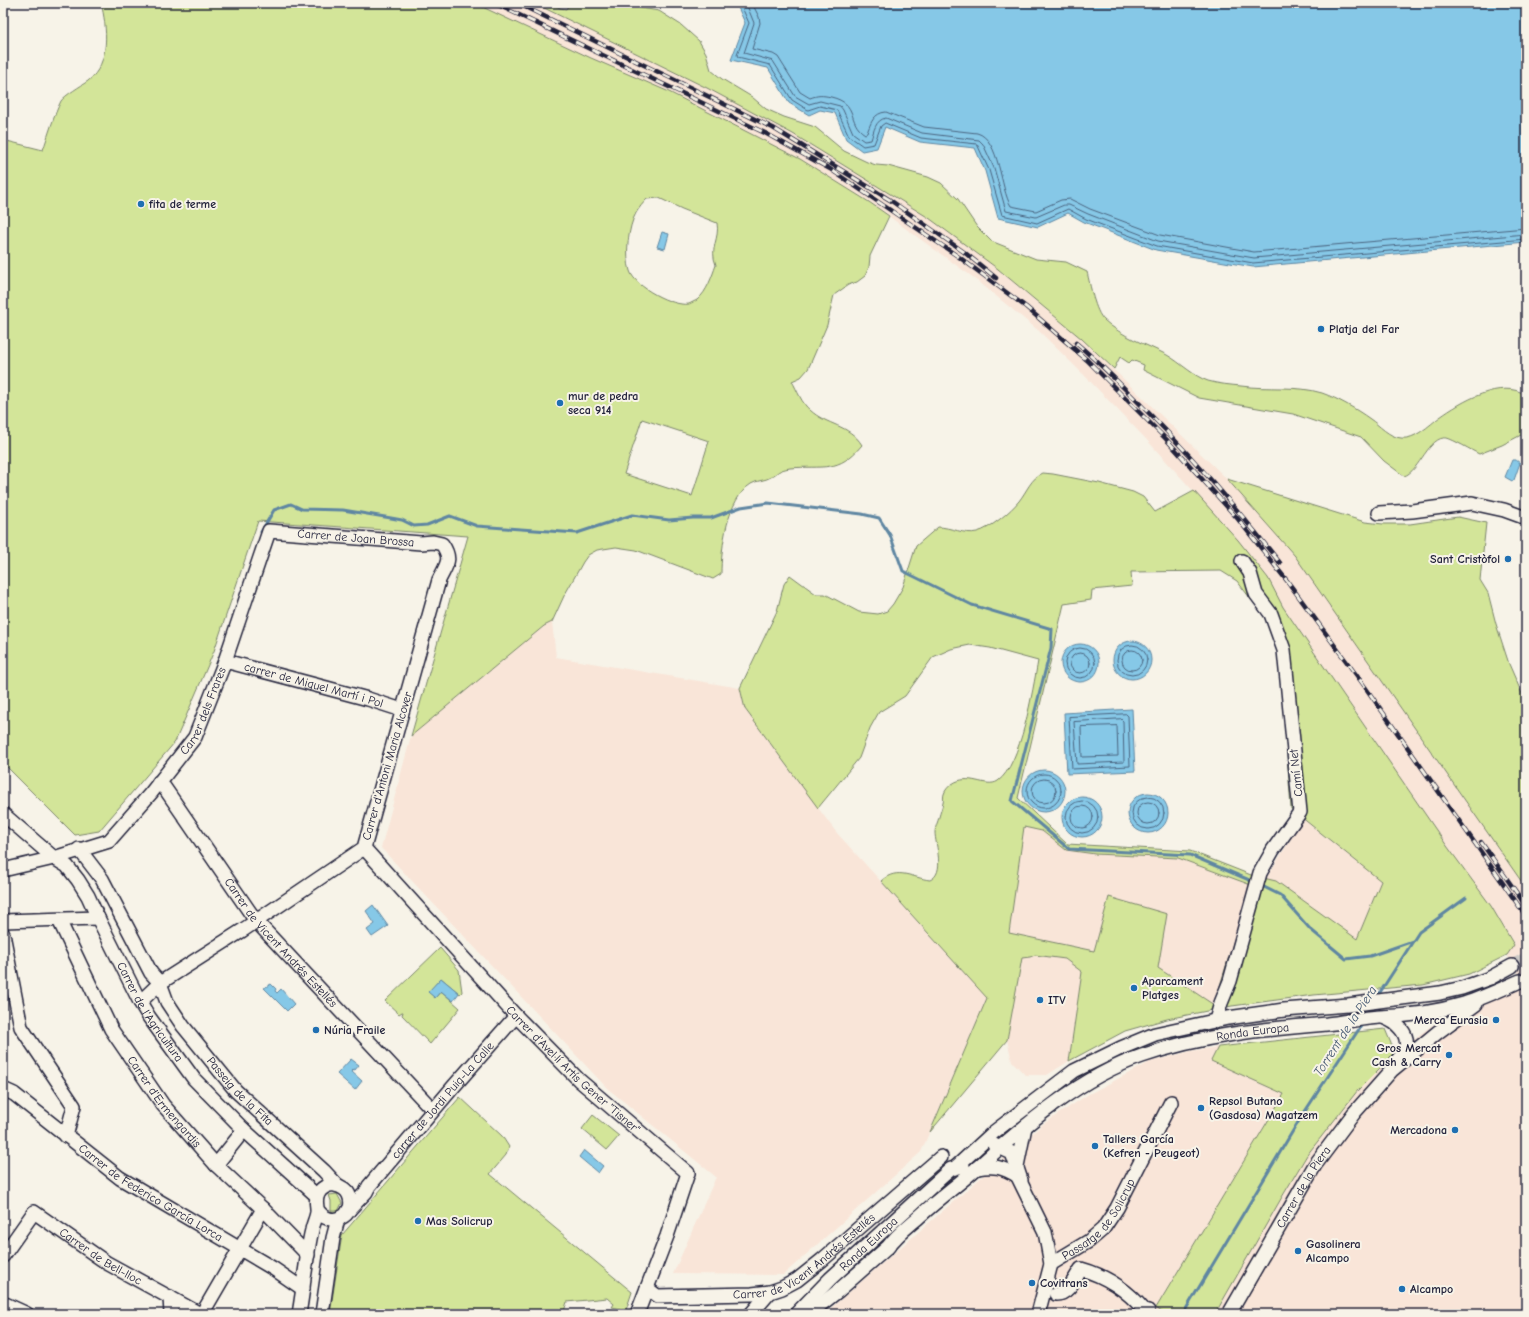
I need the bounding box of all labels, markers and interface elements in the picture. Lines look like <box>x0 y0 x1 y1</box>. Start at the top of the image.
place label: fita de terme <box>148 197 216 211</box>
marker: fita de terme <box>136 199 146 209</box>
place label: Platja del Far <box>1329 322 1399 336</box>
marker: Platja del Far <box>1316 324 1326 334</box>
place label: mur de pedra seca 914 <box>568 389 638 417</box>
marker: mur de pedra seca 914 <box>555 398 565 408</box>
street label: Carrer de Joan Brossa <box>297 526 415 549</box>
place label: Sant Cristòfol <box>1430 552 1500 566</box>
marker: Sant Cristòfol <box>1503 554 1513 564</box>
street label: carrer de Miquel Martí i Pol <box>243 659 385 711</box>
street label: Carrer dels Frares <box>177 665 229 757</box>
street label: Carrer d'Antoni Maria Alcover <box>359 690 415 842</box>
street label: Camí Net <box>1286 748 1305 797</box>
street label: Carrer de Vicent Andrés Estellés <box>222 875 340 1010</box>
street label: Carrer de l'Agricultura <box>114 960 186 1064</box>
place label: Aparcament Platges <box>1142 974 1204 1002</box>
marker: Aparcament Platges <box>1129 983 1139 993</box>
water label: Torrent de la Piera <box>1310 983 1380 1079</box>
place label: ITV <box>1048 993 1066 1007</box>
marker: ITV <box>1035 995 1045 1005</box>
street label: Carrer d'Avel·lí Artís Gener "Tisner" <box>503 1003 643 1136</box>
place label: Merca Eurasia <box>1414 1013 1488 1027</box>
marker: Merca Eurasia <box>1491 1015 1501 1025</box>
street label: Ronda Europa <box>1215 1020 1290 1044</box>
place label: Núria Fraile <box>324 1023 385 1037</box>
marker: Núria Fraile <box>311 1025 321 1035</box>
street label: carrer de Jordi Puig-La Calle <box>388 1039 497 1161</box>
place label: Gros Mercat Cash & Carry <box>1372 1041 1442 1069</box>
marker: Gros Mercat Cash & Carry <box>1444 1050 1454 1060</box>
street label: Carrer d'Ermengardis <box>125 1053 204 1150</box>
street label: Passeig de la Fita <box>204 1054 276 1128</box>
place label: Repsol Butano (Gasdosa) Magatzem <box>1209 1094 1318 1122</box>
marker: Repsol Butano (Gasdosa) Magatzem <box>1196 1103 1206 1113</box>
place label: Mercadona <box>1390 1123 1447 1137</box>
marker: Mercadona <box>1450 1125 1460 1135</box>
place label: Tallers García (Kefren - Peugeot) <box>1103 1132 1200 1160</box>
street label: Carrer de Federico García Lorca <box>76 1141 225 1244</box>
marker: Tallers García (Kefren - Peugeot) <box>1090 1141 1100 1151</box>
street label: Carrer de la Piera <box>1273 1144 1334 1231</box>
street label: Passatge de Solicrup <box>1059 1176 1138 1263</box>
street label: Carrer de Vicent Andrés Estellés <box>733 1211 878 1301</box>
place label: Mas Solicrup <box>426 1214 493 1228</box>
street label: Ronda Europa <box>837 1214 900 1274</box>
marker: Mas Solicrup <box>413 1216 423 1226</box>
street label: Carrer de Bell-lloc <box>57 1225 144 1288</box>
place label: Gasolinera Alcampo <box>1306 1237 1361 1265</box>
marker: Gasolinera Alcampo <box>1293 1246 1303 1256</box>
place label: Covitrans <box>1040 1276 1088 1290</box>
marker: Covitrans <box>1027 1278 1037 1288</box>
place label: Alcampo <box>1410 1282 1453 1296</box>
marker: Alcampo <box>1397 1284 1407 1294</box>

